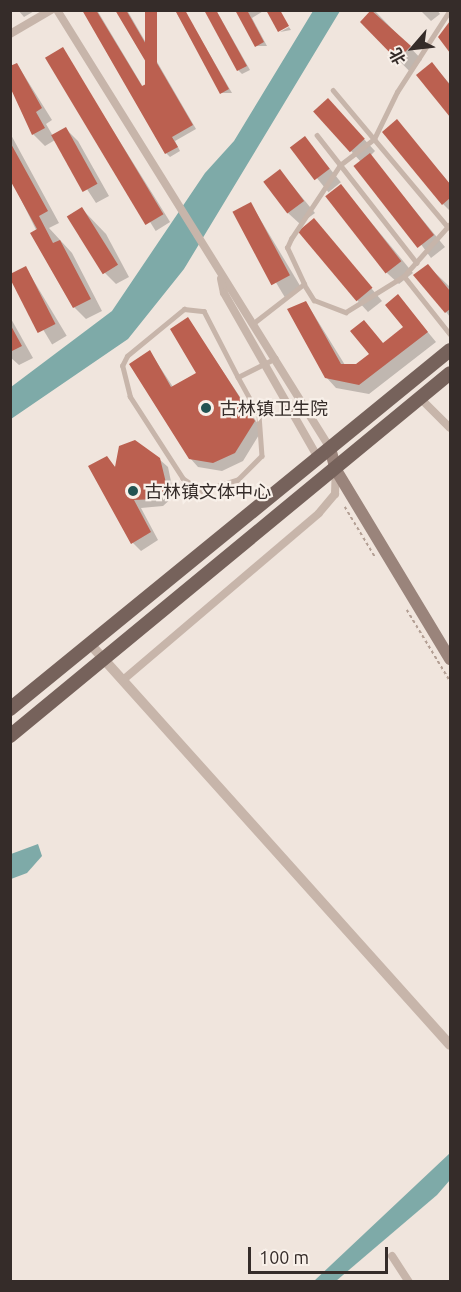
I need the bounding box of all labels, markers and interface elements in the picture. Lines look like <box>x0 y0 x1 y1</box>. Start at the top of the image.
north arrow <box>383 18 443 78</box>
text: 北 <box>385 45 409 68</box>
place label: 古林镇卫生院 <box>220 397 328 419</box>
marker: 古林镇卫生院 <box>197 399 215 417</box>
place label: 古林镇文体中心 <box>145 480 271 502</box>
marker: 古林镇文体中心 <box>126 484 140 498</box>
scale bar <box>251 1235 390 1273</box>
text: 100 m <box>259 1247 309 1267</box>

